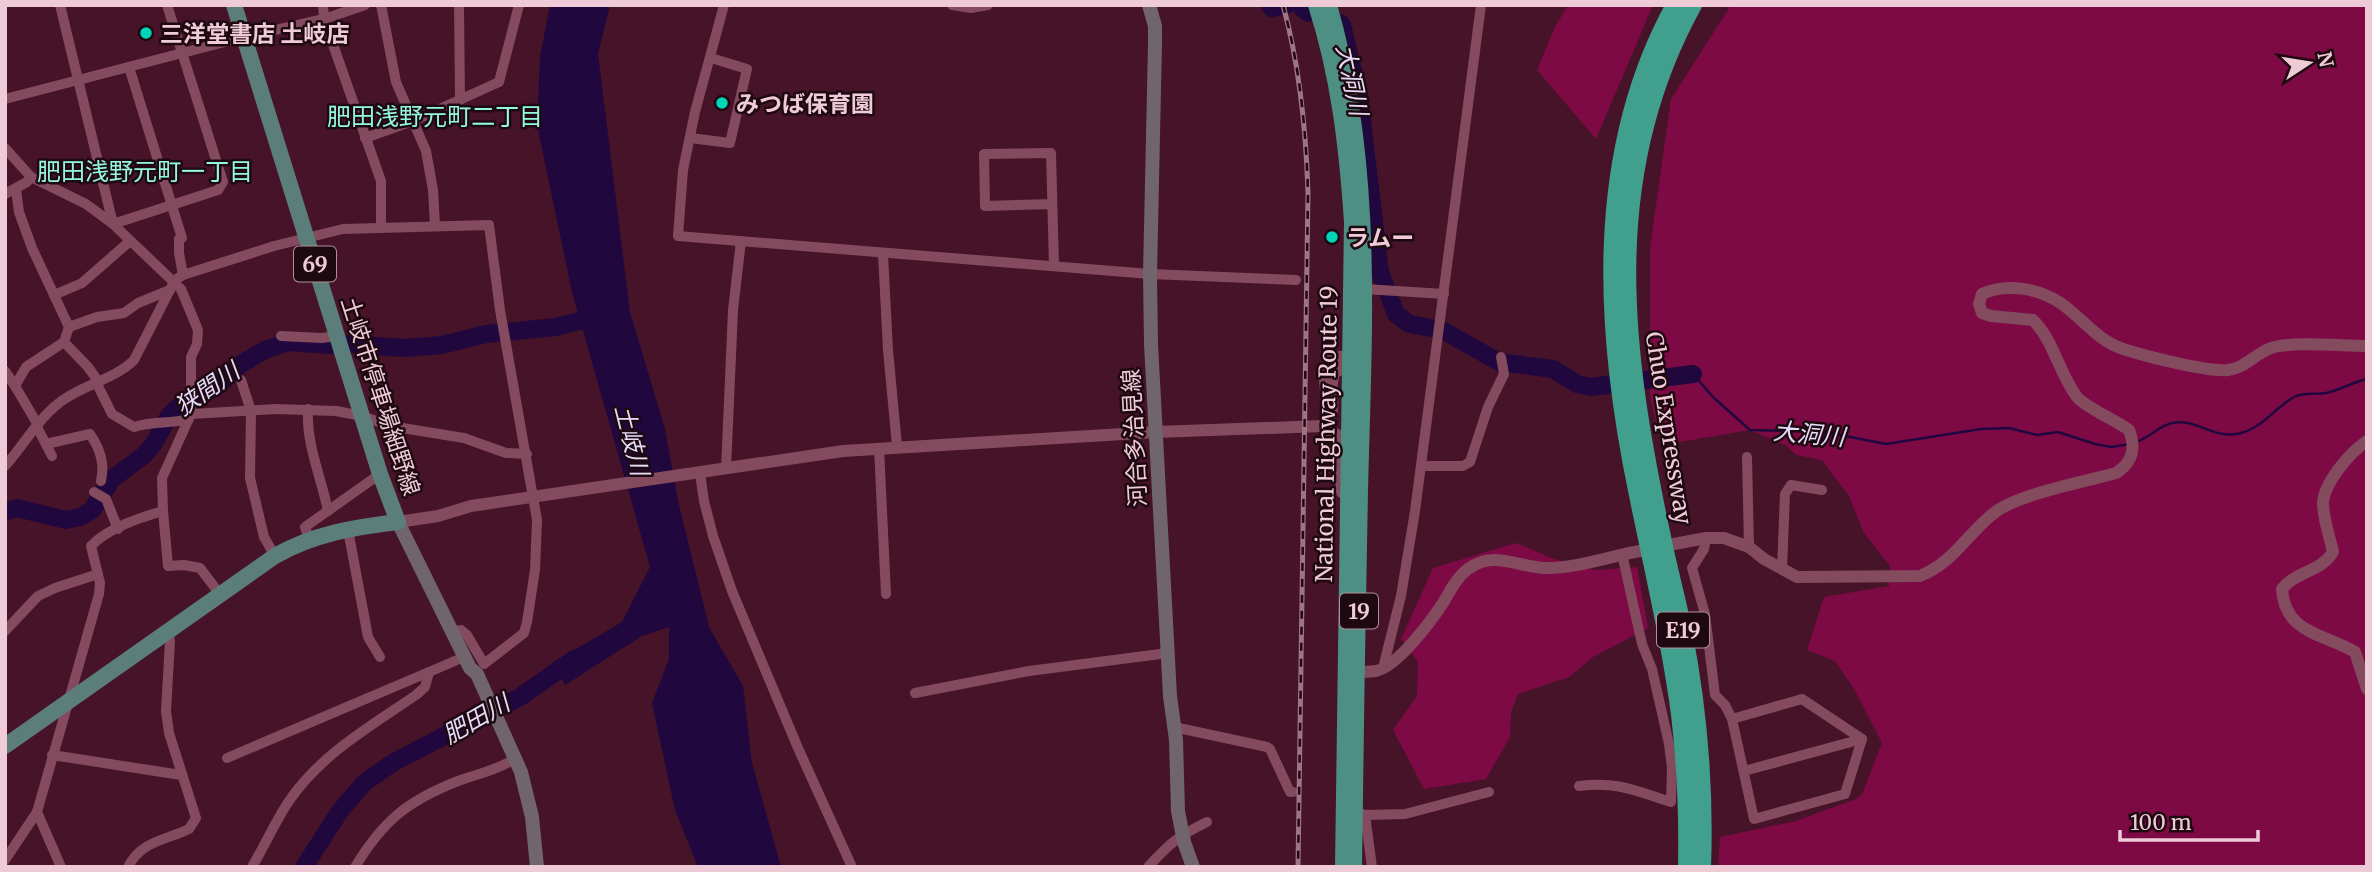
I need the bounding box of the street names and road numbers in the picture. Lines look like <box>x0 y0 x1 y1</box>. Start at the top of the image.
road number: 69 <box>294 246 336 282</box>
street label: National Highway Route 19 <box>1309 286 1343 582</box>
street label: 土岐市停車場細野線 <box>335 293 427 499</box>
street label: Chuo Expressway <box>1639 330 1699 527</box>
street label: 河合多治見線 <box>1116 368 1152 508</box>
road number: 19 <box>1340 594 1378 628</box>
road number: E19 <box>1657 612 1709 648</box>

